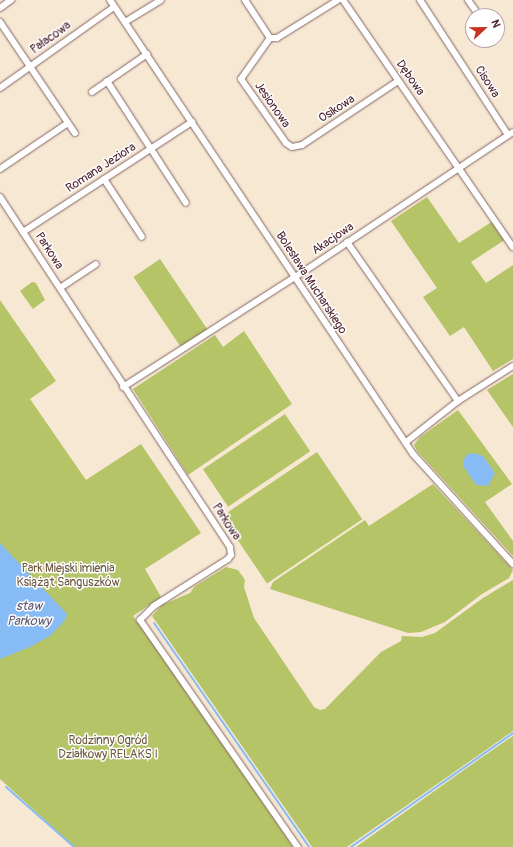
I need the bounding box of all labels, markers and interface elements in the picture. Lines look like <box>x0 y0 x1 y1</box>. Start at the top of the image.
north arrow <box>465 8 505 48</box>
text: N <box>488 18 503 30</box>
street label: Pałacowa <box>28 19 74 57</box>
street label: Dębowa <box>393 58 427 98</box>
street label: Cisowa <box>471 63 503 101</box>
street label: Jesionowa <box>251 79 293 131</box>
street label: Osikowa <box>316 92 358 126</box>
street label: Romana Jeziora <box>63 140 139 196</box>
street label: Akacjowa <box>309 220 357 258</box>
street label: Bolesława Mucharskiego <box>272 229 350 337</box>
street label: Parkowa <box>32 230 66 272</box>
street label: Parkowa <box>209 501 243 543</box>
park label: Park Miejski imienia Książąt Sanguszków <box>16 562 120 590</box>
water label: staw Parkowy <box>7 599 51 630</box>
park label: Rodzinny Ogród Działkowy RELAKS I <box>58 734 158 762</box>

